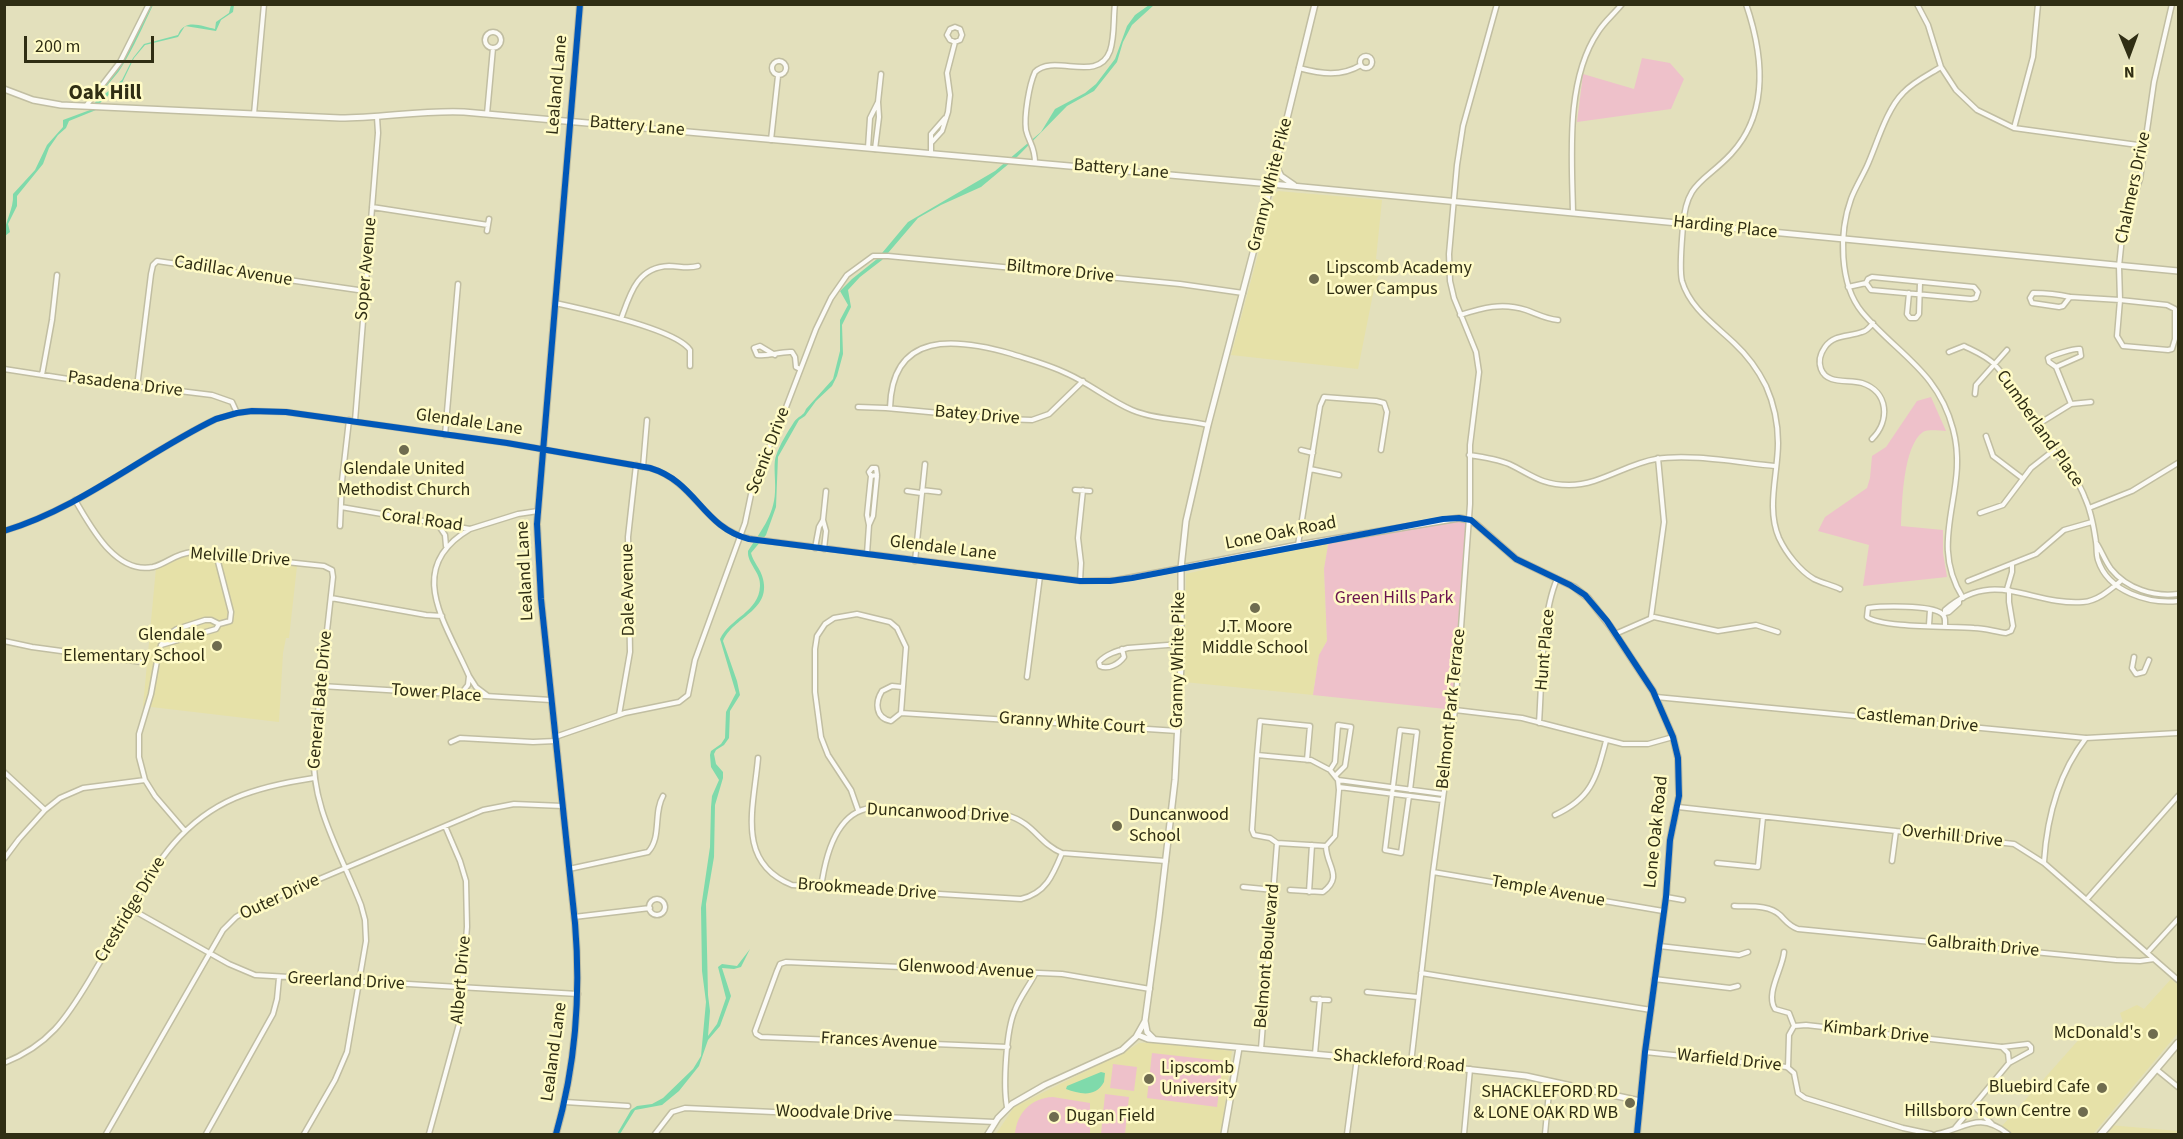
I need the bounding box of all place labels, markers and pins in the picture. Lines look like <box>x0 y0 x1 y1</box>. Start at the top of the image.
place label: Lipscomb Academy Lower Campus <box>1326 258 1472 300</box>
marker: Lipscomb Academy Lower Campus <box>1307 272 1321 286</box>
marker: Glendale United Methodist Church <box>397 443 411 457</box>
place label: Glendale United Methodist Church <box>338 459 470 502</box>
marker: J.T. Moore Middle School <box>1248 601 1262 615</box>
place label: J.T. Moore Middle School <box>1202 617 1308 660</box>
place label: Glendale Elementary School <box>63 625 205 668</box>
marker: Glendale Elementary School <box>210 639 224 653</box>
place label: Duncanwood School <box>1129 805 1229 848</box>
marker: Duncanwood School <box>1110 819 1124 833</box>
place label: McDonald's <box>2054 1023 2141 1045</box>
marker: McDonald's <box>2146 1027 2160 1041</box>
place label: Lipscomb University <box>1161 1058 1237 1100</box>
marker: Lipscomb University <box>1142 1072 1156 1086</box>
place label: Bluebird Cafe <box>1989 1077 2090 1099</box>
marker: Bluebird Cafe <box>2095 1081 2109 1095</box>
place label: SHACKLEFORD RD & LONE OAK RD WB <box>1473 1082 1618 1124</box>
marker: SHACKLEFORD RD & LONE OAK RD WB <box>1623 1096 1637 1110</box>
place label: Hillsboro Town Centre <box>1904 1101 2071 1123</box>
marker: Hillsboro Town Centre <box>2076 1105 2090 1119</box>
place label: Dugan Field <box>1066 1106 1155 1128</box>
marker: Dugan Field <box>1047 1110 1061 1124</box>

